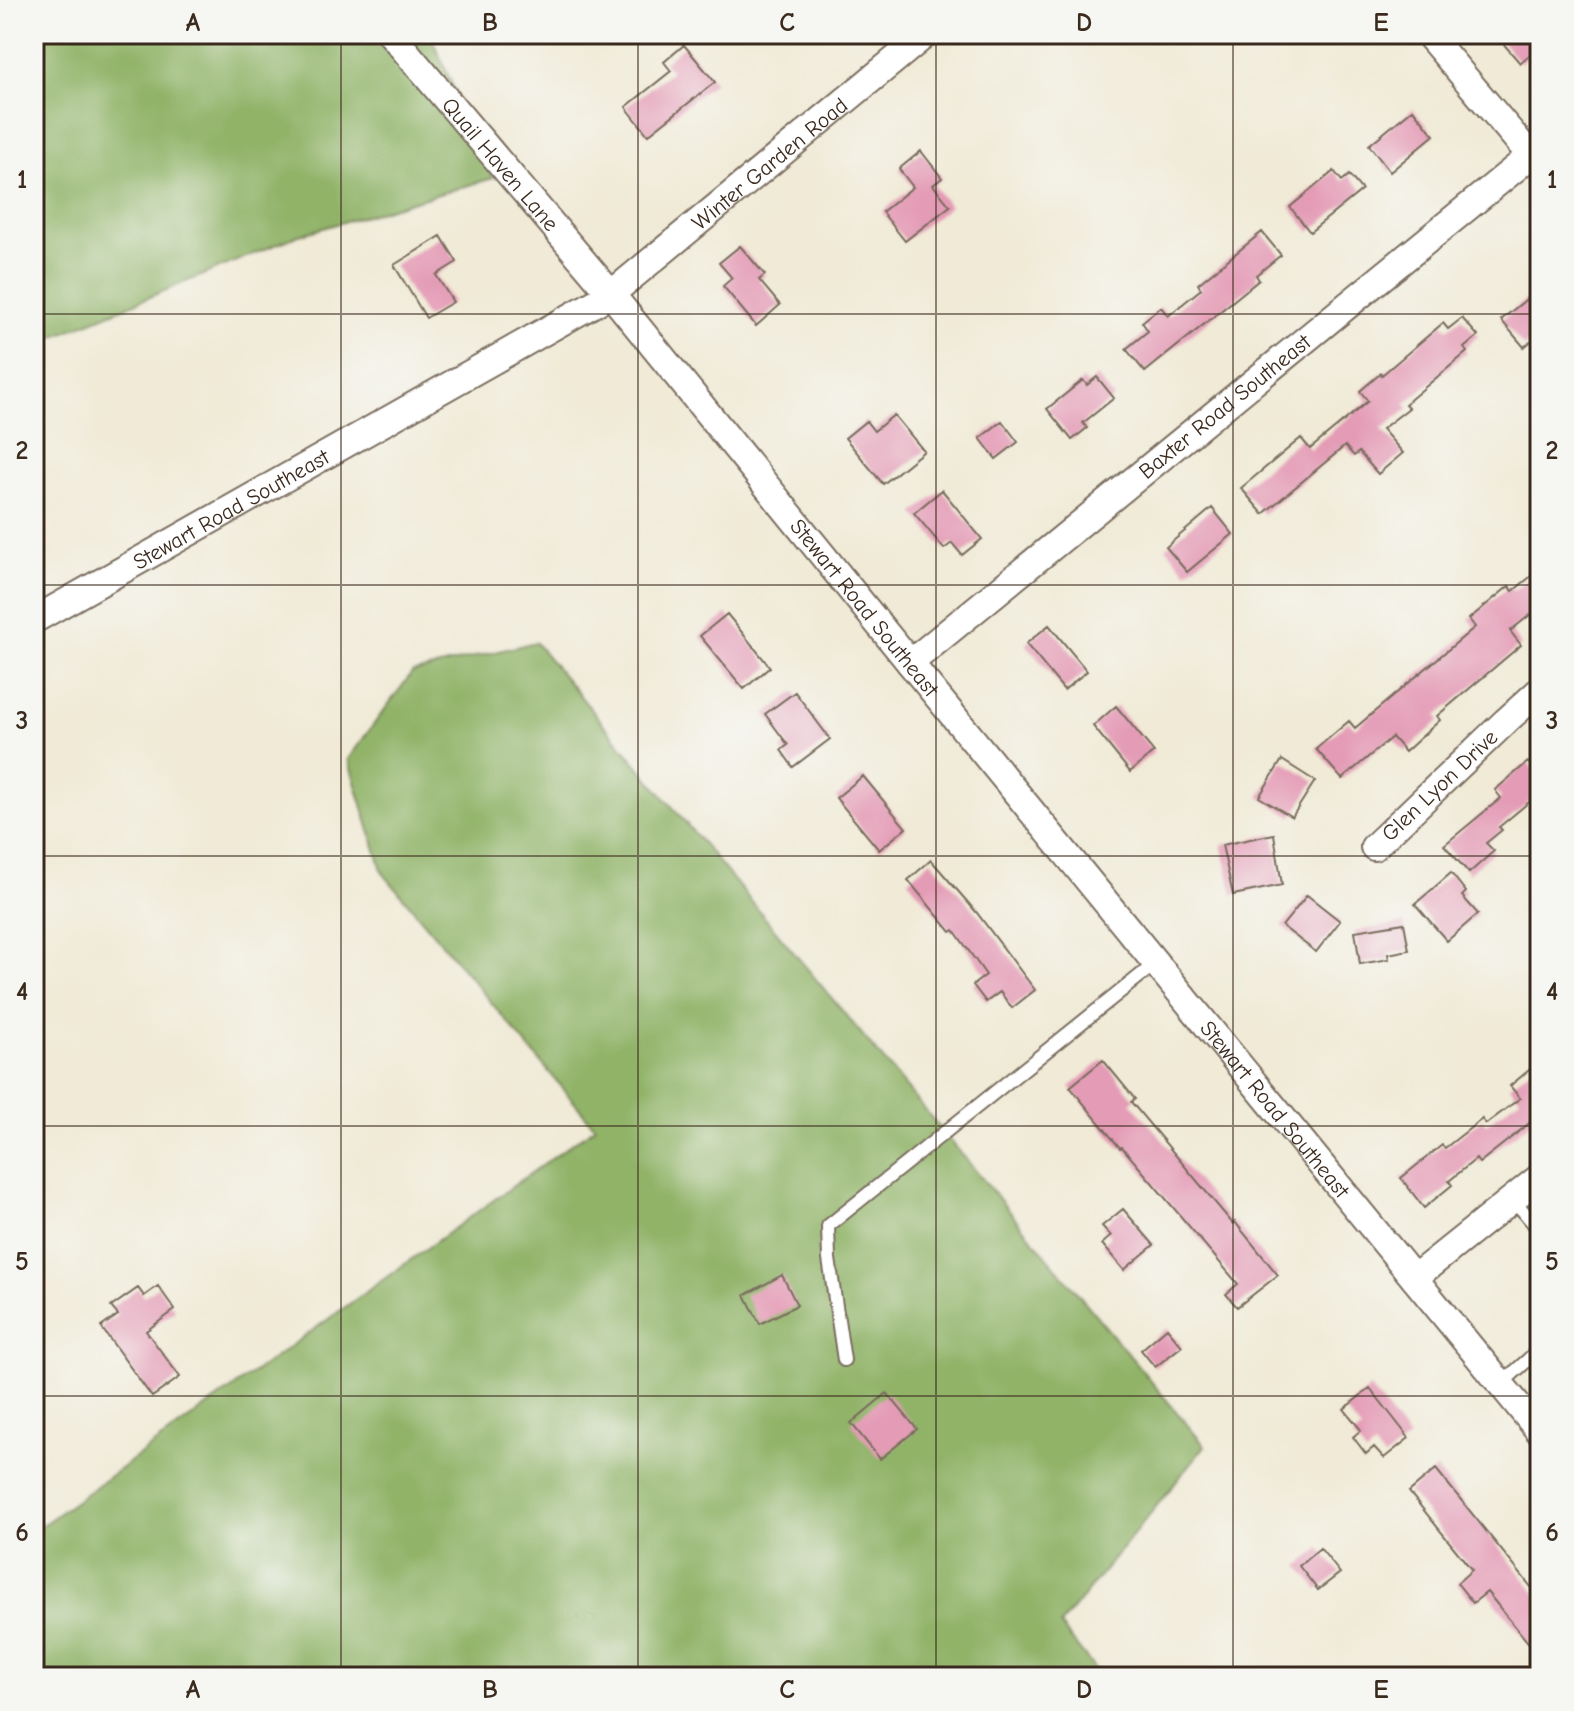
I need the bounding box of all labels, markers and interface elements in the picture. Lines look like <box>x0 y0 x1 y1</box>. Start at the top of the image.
text: A <box>186 8 201 38</box>
text: B <box>482 8 498 38</box>
text: C <box>779 8 795 38</box>
text: D <box>1076 8 1092 38</box>
text: E <box>1373 8 1389 38</box>
street label: Quail Haven Lane <box>436 92 564 237</box>
street label: Winter Garden Road <box>687 92 853 236</box>
text: 1 <box>17 165 27 195</box>
text: 1 <box>1547 165 1557 195</box>
street label: Baxter Road Southeast <box>1134 329 1317 485</box>
text: 2 <box>16 436 28 466</box>
text: 2 <box>1546 436 1558 466</box>
street label: Stewart Road Southeast <box>129 444 335 575</box>
street label: Stewart Road Southeast <box>784 514 945 703</box>
text: 3 <box>16 706 28 736</box>
text: 3 <box>1546 706 1558 736</box>
street label: Glen Lyon Drive <box>1376 724 1503 847</box>
text: 4 <box>16 977 28 1007</box>
text: 4 <box>1546 977 1558 1007</box>
street label: Stewart Road Southeast <box>1194 1016 1355 1204</box>
text: 5 <box>15 1247 29 1277</box>
text: 5 <box>1545 1247 1559 1277</box>
text: 6 <box>15 1518 29 1548</box>
text: 6 <box>1545 1518 1559 1548</box>
text: A <box>186 1675 201 1705</box>
text: B <box>482 1675 498 1705</box>
text: C <box>779 1675 795 1705</box>
text: D <box>1076 1675 1092 1705</box>
text: E <box>1373 1675 1389 1705</box>

